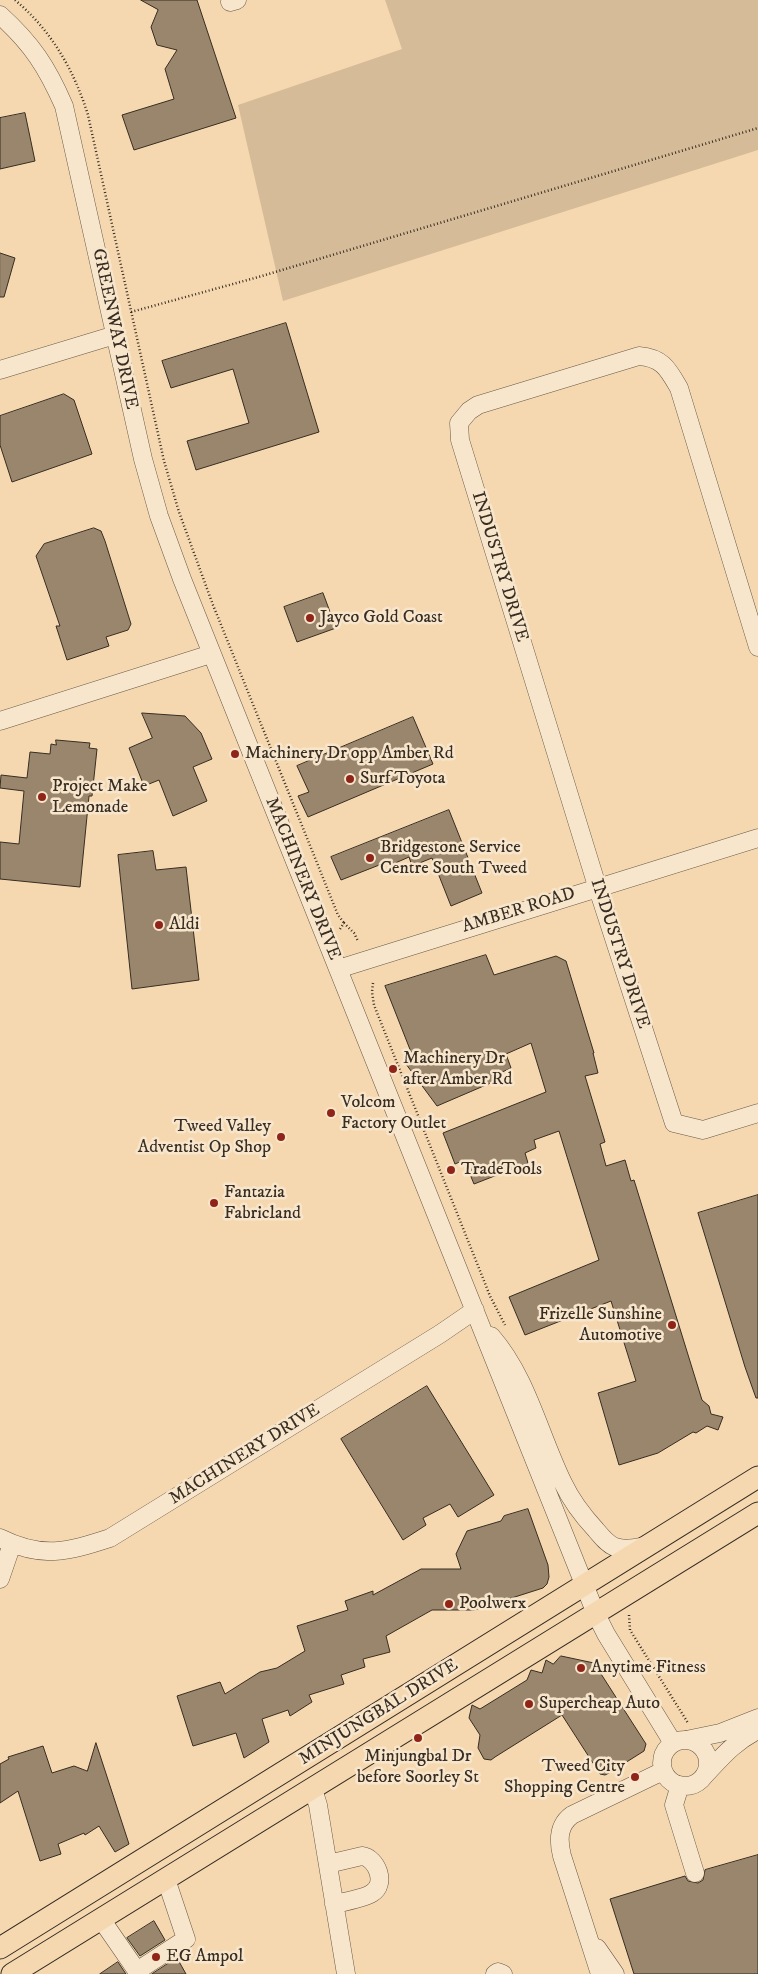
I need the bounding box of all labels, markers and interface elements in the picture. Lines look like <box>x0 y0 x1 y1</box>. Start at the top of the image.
street label: GREENWAY DRIVE <box>86 247 142 411</box>
street label: INDUSTRY DRIVE <box>466 489 532 645</box>
place label: Jayco Gold Coast <box>320 607 443 629</box>
marker: Jayco Gold Coast <box>304 612 316 624</box>
place label: Machinery Dr opp Amber Rd <box>245 743 454 765</box>
marker: Machinery Dr opp Amber Rd <box>229 748 241 760</box>
place label: Surf Toyota <box>360 768 446 790</box>
marker: Surf Toyota <box>344 773 356 785</box>
place label: Project Make Lemonade <box>52 776 147 819</box>
marker: Project Make Lemonade <box>36 791 48 803</box>
street label: MACHINERY DRIVE <box>259 794 345 964</box>
place label: Bridgestone Service Centre South Tweed <box>380 837 527 880</box>
marker: Bridgestone Service Centre South Tweed <box>364 852 376 864</box>
street label: INDUSTRY DRIVE <box>585 876 653 1032</box>
street label: AMBER ROAD <box>460 884 578 938</box>
place label: Aldi <box>169 914 199 936</box>
marker: Aldi <box>153 919 165 931</box>
place label: Machinery Dr after Amber Rd <box>403 1048 512 1090</box>
marker: Machinery Dr after Amber Rd <box>387 1063 399 1075</box>
place label: Volcom Factory Outlet <box>341 1092 446 1134</box>
marker: Volcom Factory Outlet <box>325 1107 337 1119</box>
place label: Tweed Valley Adventist Op Shop <box>138 1116 271 1158</box>
marker: Tweed Valley Adventist Op Shop <box>275 1131 287 1143</box>
place label: TradeTools <box>461 1159 542 1181</box>
marker: TradeTools <box>445 1164 457 1176</box>
place label: Fantazia Fabricland <box>224 1182 301 1224</box>
marker: Fantazia Fabricland <box>208 1197 220 1209</box>
place label: Frizelle Sunshine Automotive <box>539 1304 662 1346</box>
marker: Frizelle Sunshine Automotive <box>666 1319 678 1331</box>
street label: MACHINERY DRIVE <box>166 1400 324 1510</box>
place label: Poolwerx <box>459 1593 526 1615</box>
marker: Poolwerx <box>443 1598 455 1610</box>
street label: MINJUNGBAL DRIVE <box>296 1655 462 1771</box>
place label: Anytime Fitness <box>591 1657 706 1679</box>
marker: Anytime Fitness <box>575 1662 587 1674</box>
place label: Supercheap Auto <box>539 1693 660 1715</box>
marker: Supercheap Auto <box>523 1698 535 1710</box>
marker: Minjungbal Dr before Soorley St <box>412 1732 424 1744</box>
place label: Minjungbal Dr before Soorley St <box>357 1746 479 1788</box>
place label: Tweed City Shopping Centre <box>504 1756 625 1798</box>
marker: Tweed City Shopping Centre <box>629 1771 641 1783</box>
place label: EG Ampol <box>166 1946 243 1968</box>
marker: EG Ampol <box>150 1951 162 1963</box>

